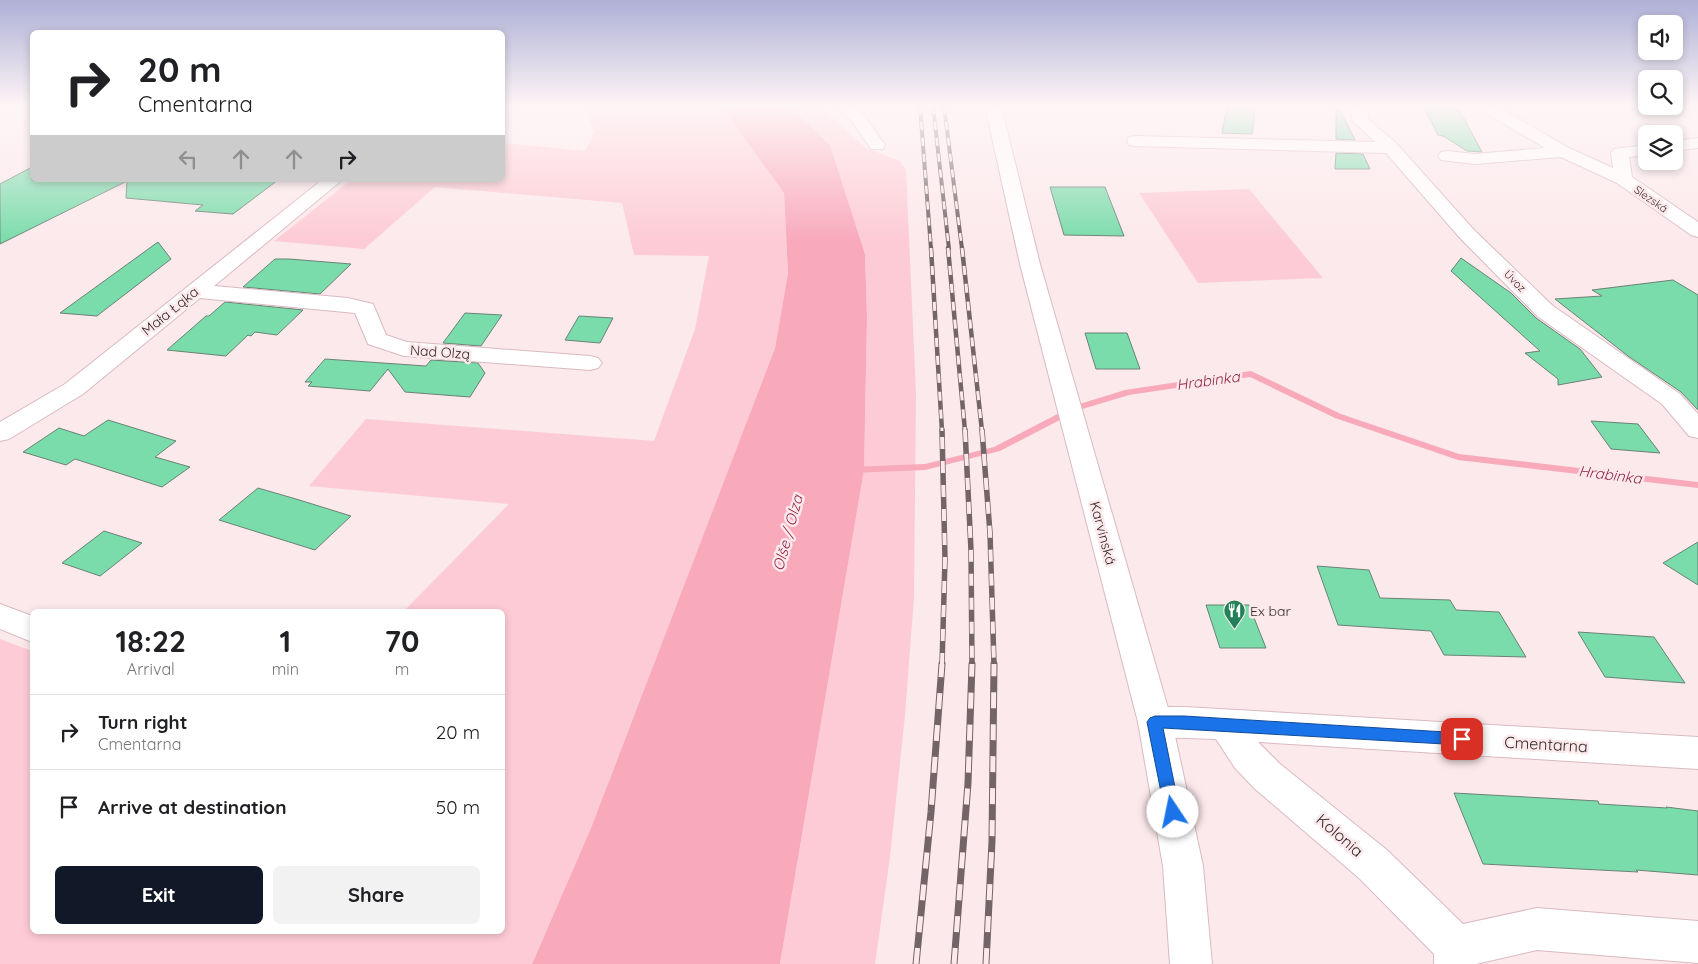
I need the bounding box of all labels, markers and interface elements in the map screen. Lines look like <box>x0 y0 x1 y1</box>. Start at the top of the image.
map controls <box>1638 15 1683 170</box>
button: sound <box>1638 15 1683 60</box>
text: 20 m <box>138 47 221 91</box>
icon: right <box>55 50 120 115</box>
button: search <box>1638 70 1683 115</box>
text: Cmentarna <box>138 90 253 118</box>
button: layers <box>1638 125 1683 170</box>
icon: left <box>174 145 202 173</box>
icon: ahead <box>227 145 255 173</box>
icon: ahead <box>280 145 308 173</box>
icon: right <box>333 145 361 173</box>
street label: Slezská <box>1632 182 1670 216</box>
street label: Úvoz <box>1501 267 1529 295</box>
street label: Mała Łąka <box>138 283 202 339</box>
street label: Nad Olzą <box>409 341 471 363</box>
water label: Hrabinka <box>1175 367 1242 394</box>
water label: Hrabinka <box>1577 461 1644 488</box>
water label: Olše / Olza <box>768 492 807 573</box>
street label: Karvinská <box>1086 499 1120 567</box>
restaurant icon: Ex bar <box>1222 599 1246 630</box>
place label: Ex bar <box>1250 602 1292 620</box>
text: 18:22 <box>116 622 186 660</box>
text: 1 <box>279 622 291 660</box>
text: 70 <box>385 622 419 660</box>
text: Arrival <box>127 659 175 679</box>
text: min <box>272 659 299 679</box>
text: m <box>395 659 409 679</box>
text: Turn right <box>98 710 187 734</box>
icon: right <box>55 718 83 746</box>
pin <box>1441 718 1483 760</box>
text: 20 m <box>436 720 480 744</box>
icon: arrive <box>1448 725 1476 753</box>
street label: Cmentarna <box>1504 732 1588 756</box>
text: Cmentarna <box>98 734 182 754</box>
position arrow <box>1146 785 1198 837</box>
icon: arrive <box>55 793 83 821</box>
text: Arrive at destination <box>98 795 287 819</box>
text: 50 m <box>436 795 480 819</box>
street label: Kolonia <box>1312 809 1368 861</box>
button: Exit <box>55 866 263 924</box>
button: Share <box>273 866 480 924</box>

